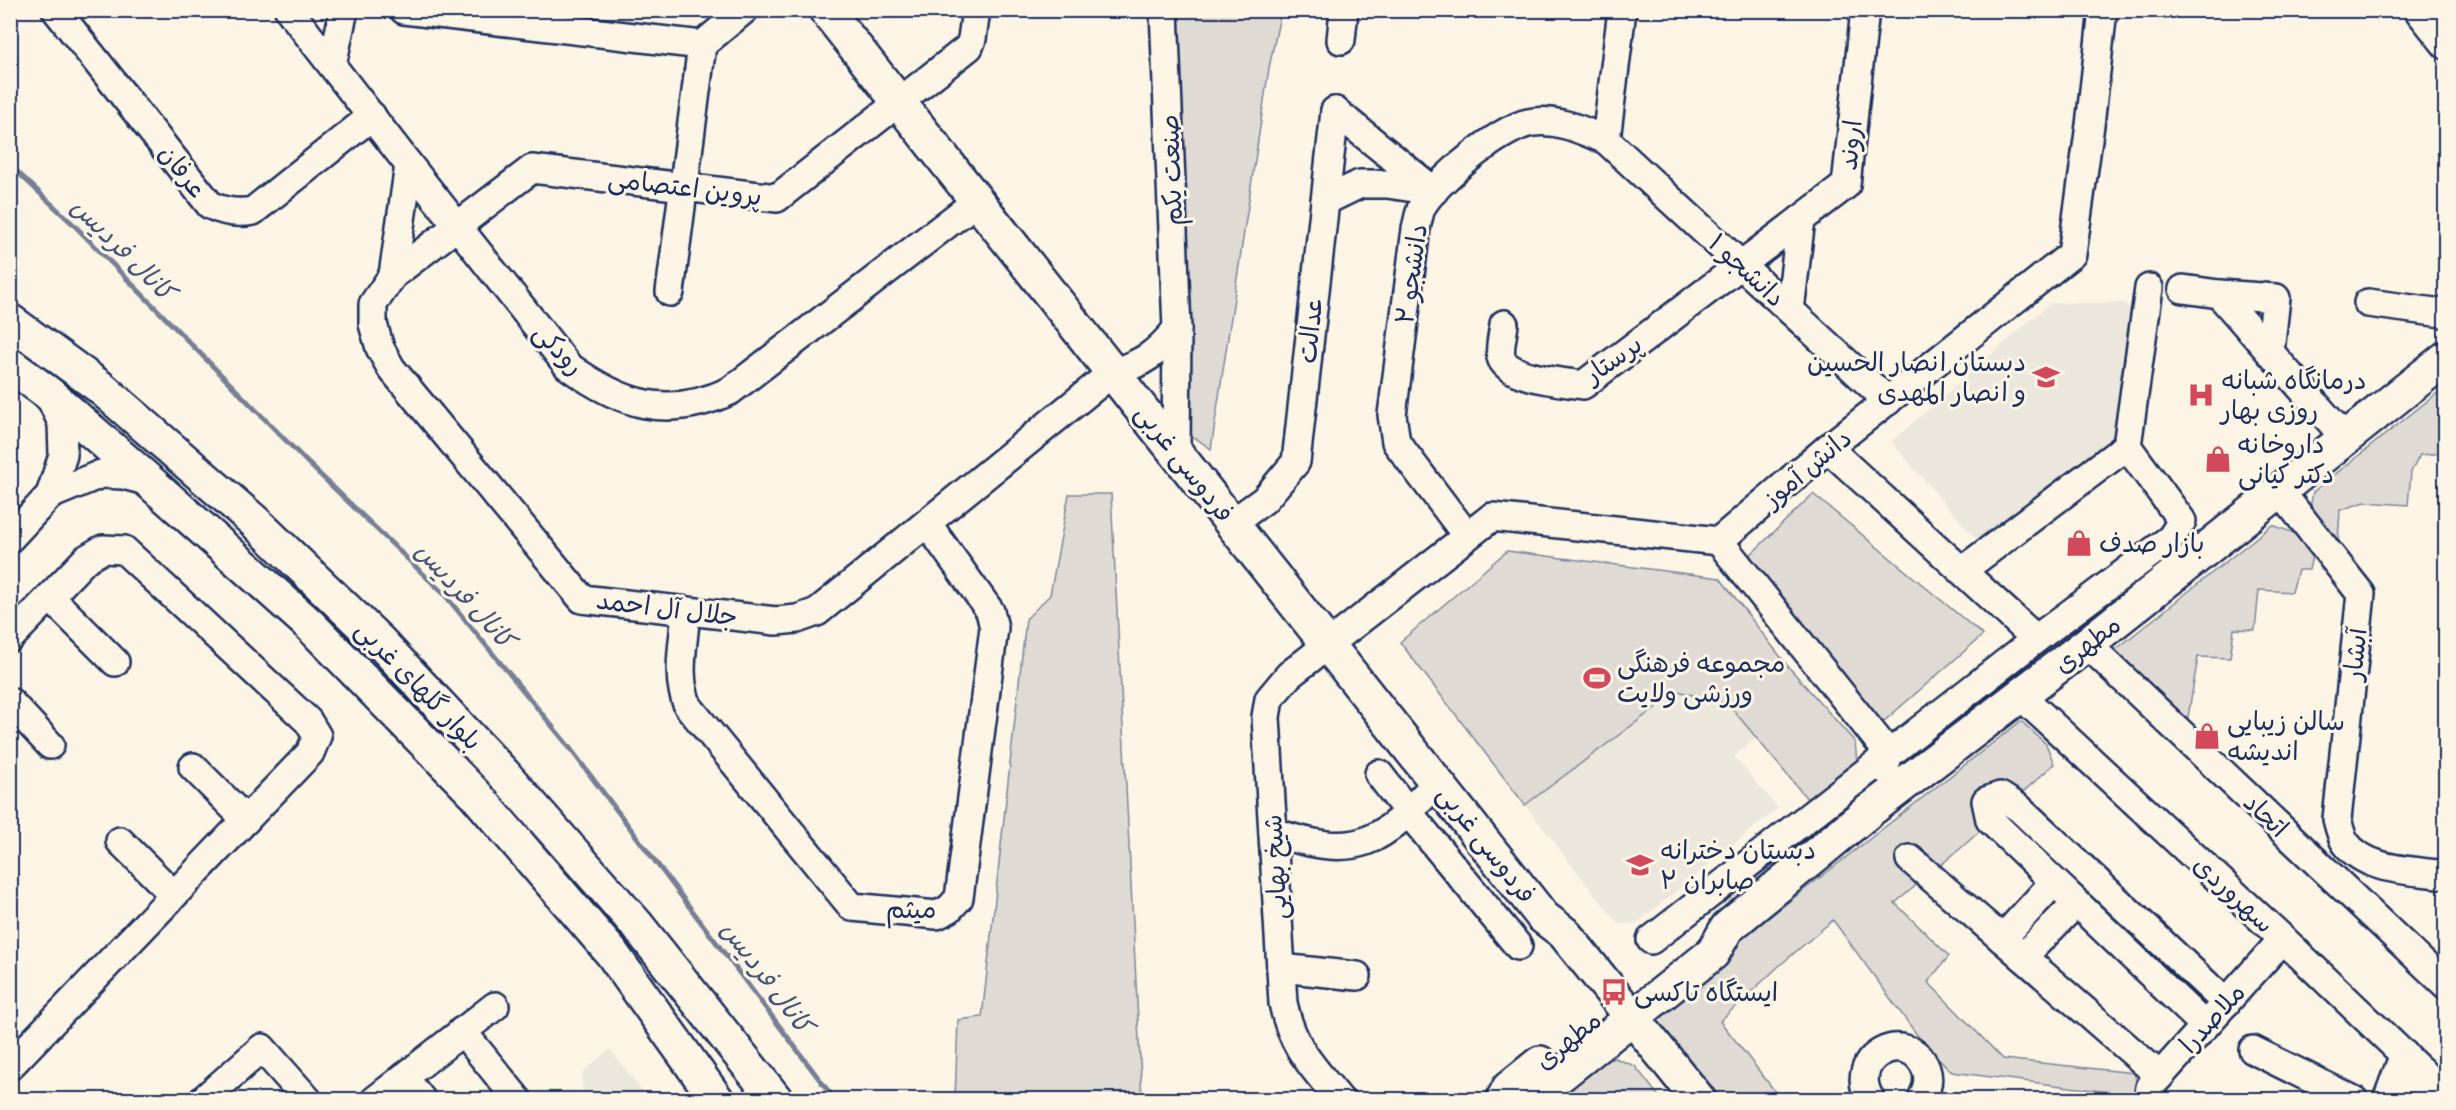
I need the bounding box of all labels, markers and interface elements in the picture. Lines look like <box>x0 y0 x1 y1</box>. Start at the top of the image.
street label: صنعت یکم <box>1153 114 1193 226</box>
street label: اروند <box>1831 118 1870 172</box>
street label: عرفان <box>151 138 214 205</box>
street label: پروین اعتصامی <box>606 162 764 213</box>
water label: کانال فردیس <box>64 190 185 311</box>
street label: دانشجو ۲ <box>1388 222 1435 326</box>
street label: دانشجو ۱ <box>1701 227 1792 314</box>
street label: عدالت <box>1291 295 1330 365</box>
street label: رودکی <box>526 316 591 383</box>
street label: پرستار <box>1576 328 1649 392</box>
place label: دبستان انصار الحسین و انصار المهدی <box>1807 346 2026 409</box>
school or university icon: دبستان انصار الحسین و انصار المهدی <box>2031 362 2061 392</box>
place label: درمانگاه شبانه روزی بهار <box>2219 364 2367 427</box>
hospital icon: درمانگاه شبانه روزی بهار <box>2186 380 2216 410</box>
street label: فردوسی غربی <box>1128 397 1241 529</box>
street label: دانش آموز <box>1755 422 1859 516</box>
place label: داروخانه دکتر کیانی <box>2238 428 2334 491</box>
shop icon: داروخانه دکتر کیانی <box>2203 444 2233 474</box>
place label: بازار صدف <box>2099 527 2204 560</box>
shop icon: بازار صدف <box>2064 528 2094 558</box>
water label: کانال فردیس <box>408 534 525 659</box>
street label: جلال آل احمد <box>594 583 740 634</box>
street label: مطهری <box>2047 608 2128 681</box>
street label: بلوار گلهای غربی <box>348 613 489 757</box>
street label: آبشار <box>2336 625 2375 684</box>
place label: مجموعه فرهنگی ورزشی ولایت <box>1617 647 1785 710</box>
sports icon: مجموعه فرهنگی ورزشی ولایت <box>1582 663 1612 693</box>
place label: سالن زیبایی اندیشه <box>2227 705 2345 768</box>
shop icon: سالن زیبایی اندیشه <box>2192 721 2222 751</box>
street label: فردوسی غربی <box>1430 778 1543 910</box>
street label: اتحاد <box>2236 786 2295 845</box>
street label: شیخ بهایی <box>1256 813 1296 921</box>
place label: دبستان دخترانه صابران ۲ <box>1660 834 1816 897</box>
street label: سهروردی <box>2186 848 2281 940</box>
school or university icon: دبستان دخترانه صابران ۲ <box>1625 850 1655 880</box>
street label: میثم <box>886 893 936 929</box>
water label: کانال فردیس <box>713 914 823 1044</box>
place label: ایستگاه تاکسی <box>1634 976 1778 1009</box>
street label: ملاصدرا <box>2172 976 2253 1060</box>
bus stop icon: ایستگاه تاکسی <box>1599 977 1629 1007</box>
street label: مطهری <box>1528 1004 1608 1077</box>

